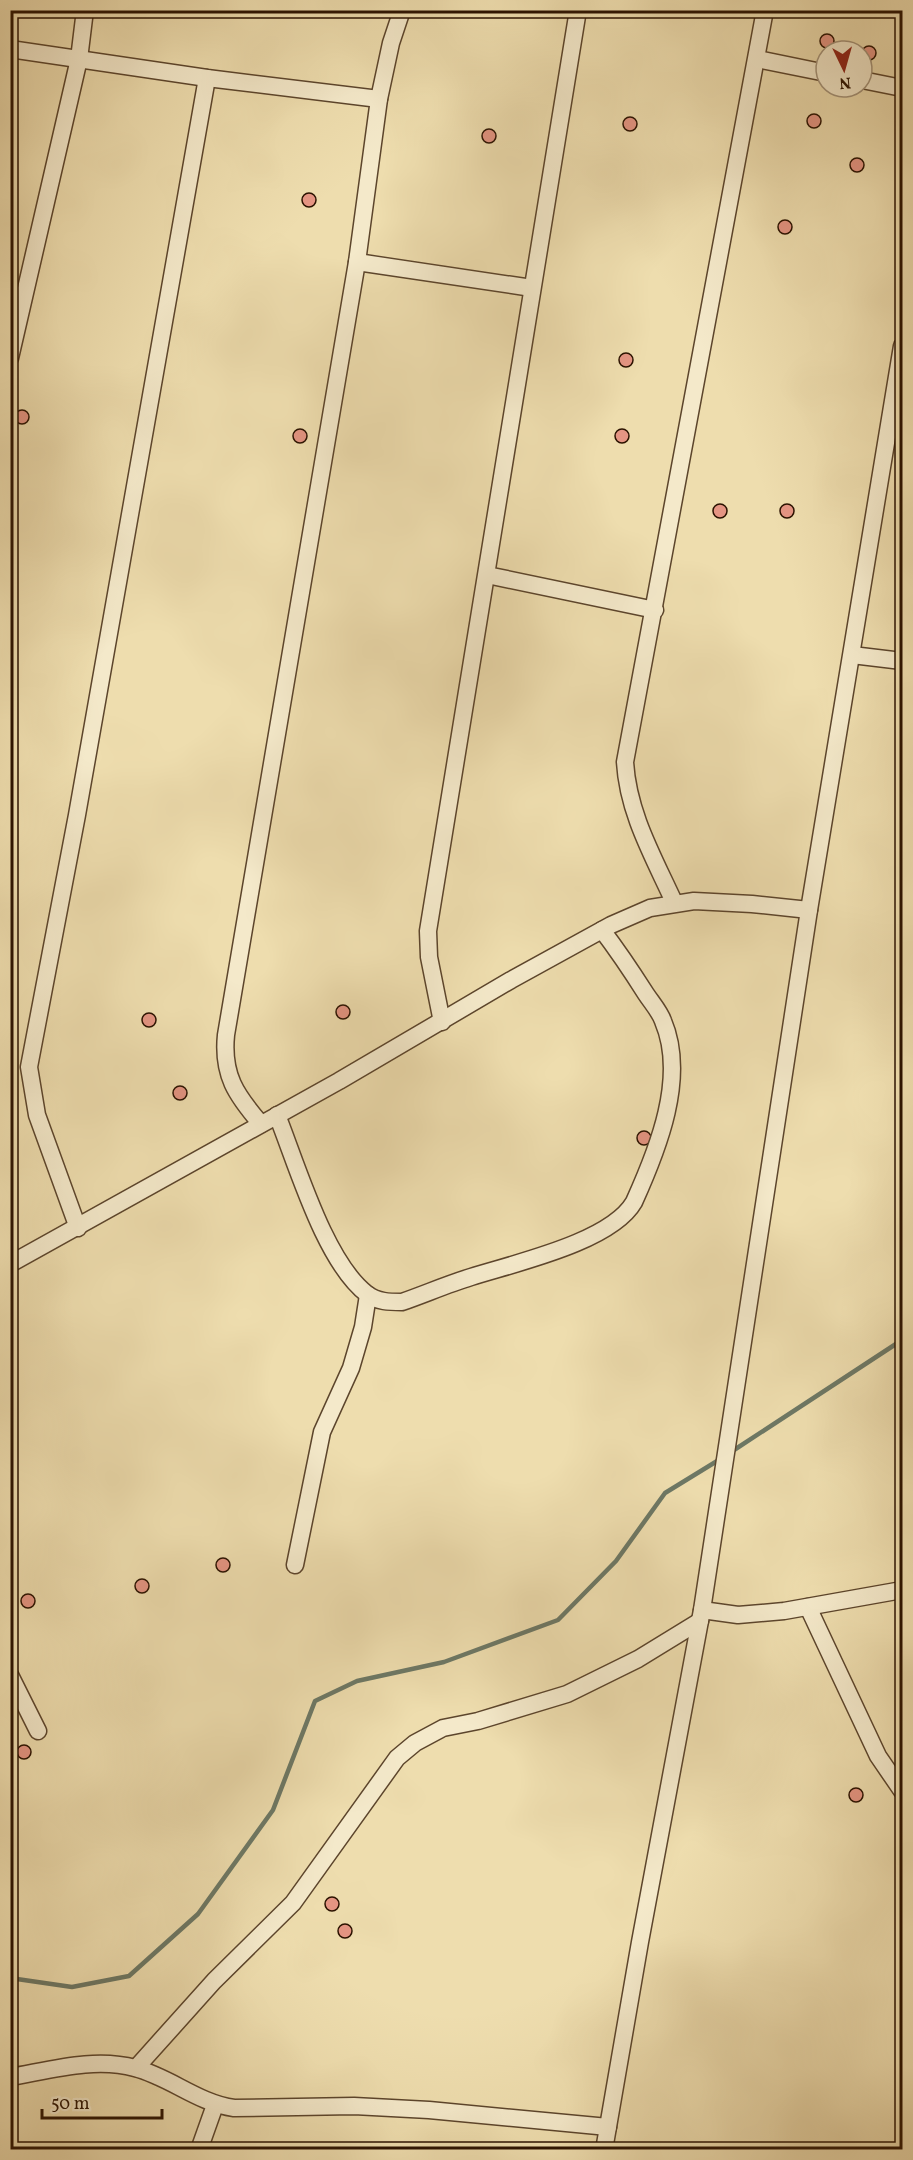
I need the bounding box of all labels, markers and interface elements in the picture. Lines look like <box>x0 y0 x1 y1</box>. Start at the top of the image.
north arrow <box>814 39 874 99</box>
text: N <box>838 70 852 93</box>
scale bar <box>42 2082 162 2120</box>
text: 50 m <box>51 2092 90 2117</box>

